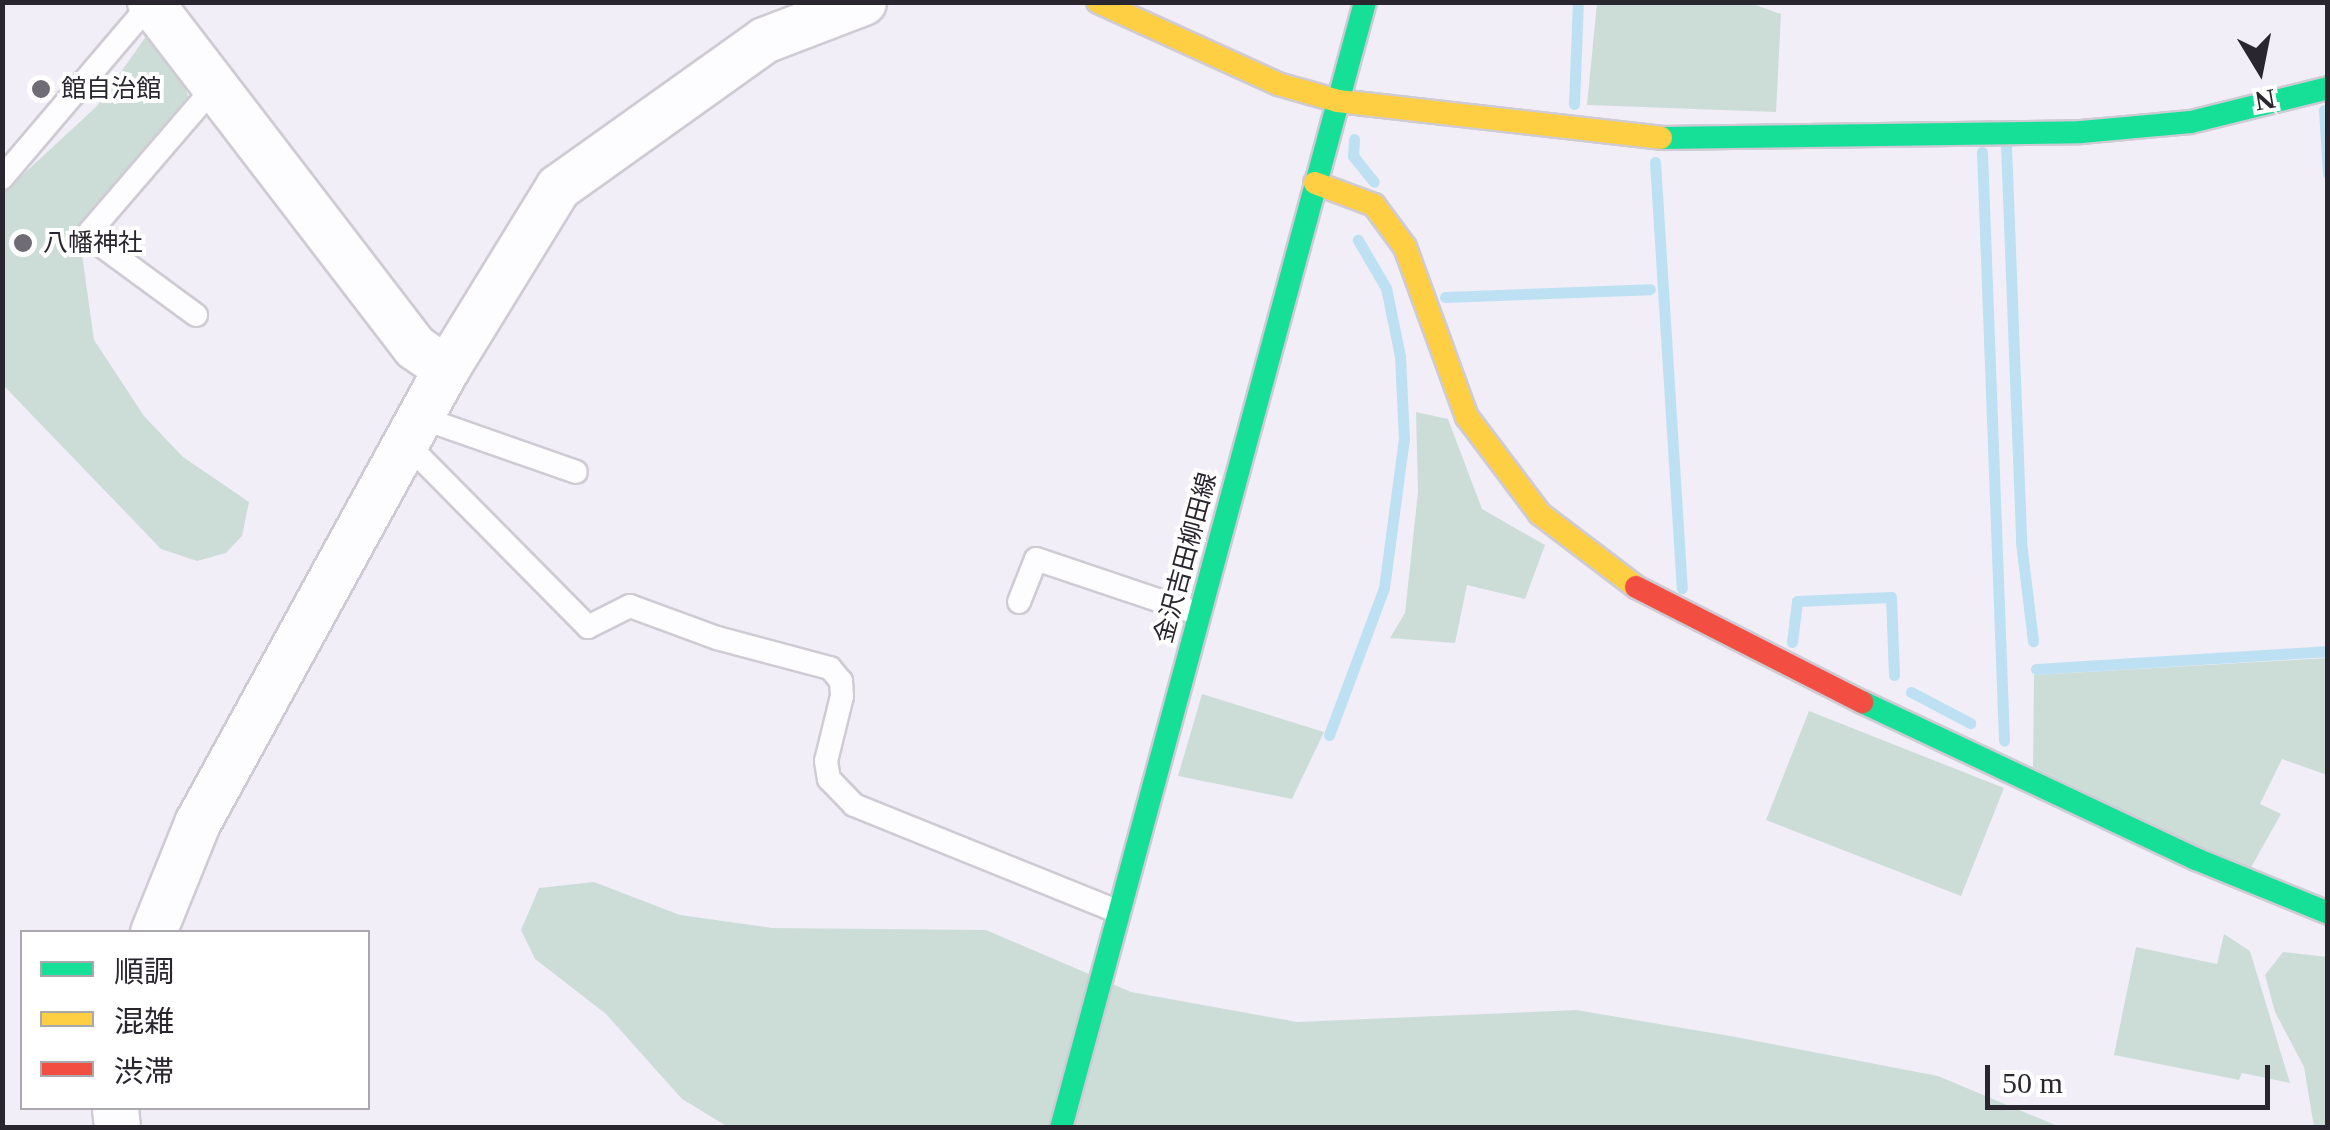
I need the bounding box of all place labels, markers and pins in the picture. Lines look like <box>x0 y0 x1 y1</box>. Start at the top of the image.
place label: 館自治館 <box>61 74 161 104</box>
marker: 館自治館 <box>30 78 52 100</box>
place label: 八幡神社 <box>43 228 143 258</box>
marker: 八幡神社 <box>12 232 34 254</box>

